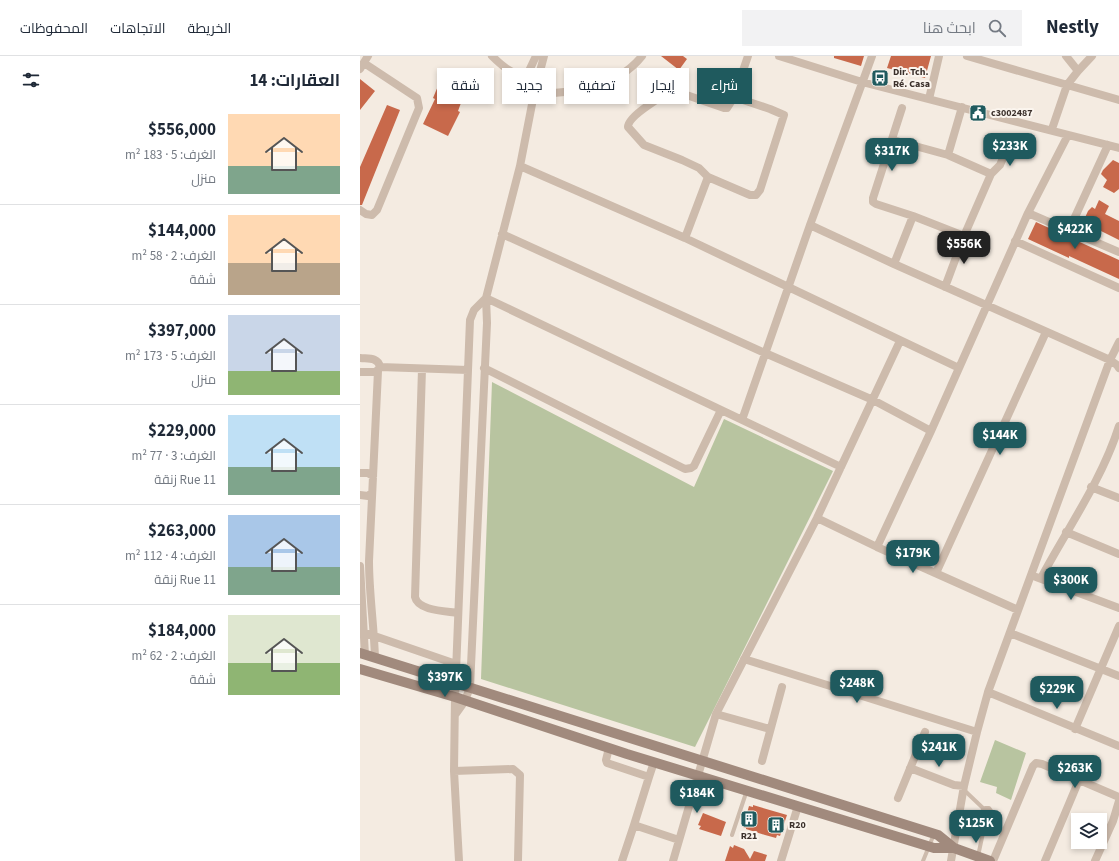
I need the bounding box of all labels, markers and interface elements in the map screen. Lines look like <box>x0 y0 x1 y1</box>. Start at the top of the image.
search box <box>742 10 1022 46</box>
text: Nestly <box>1046 14 1099 41</box>
icon: search <box>986 17 1008 39</box>
text: ابحث هنا <box>923 18 976 39</box>
text: المحفوظات <box>20 19 88 39</box>
text: الاتجاهات <box>110 19 166 39</box>
text: الخريطة <box>188 19 231 39</box>
place label: Dir. Tch. Ré. Casa <box>893 65 930 91</box>
chip: شقة <box>437 68 494 104</box>
chip: جديد <box>502 68 556 104</box>
chip: تصفية <box>564 68 629 104</box>
chip: إيجار <box>637 68 689 104</box>
chip: شراء <box>697 68 752 104</box>
bus stop icon: Dir. Tch. Ré. Casa <box>870 68 890 88</box>
icon: filters <box>20 69 42 91</box>
text: العقارات: 14 <box>249 69 340 93</box>
public building icon: c3002487 <box>968 103 988 123</box>
place label: c3002487 <box>991 106 1033 120</box>
text: $556,000 <box>148 118 216 142</box>
icon: home <box>260 130 308 178</box>
pin: $233K <box>982 133 1038 167</box>
text: $233K <box>992 137 1028 155</box>
pin: $317K <box>864 138 920 172</box>
text: $317K <box>874 142 910 160</box>
text: الغرف: 5 · 183 m² <box>125 146 216 164</box>
text: منزل <box>191 170 216 188</box>
pin: $422K <box>1047 216 1103 250</box>
text: $144,000 <box>148 219 216 243</box>
text: $422K <box>1057 220 1093 238</box>
icon: home <box>260 231 308 279</box>
pin: $556K <box>936 231 992 265</box>
text: $556K <box>946 235 982 253</box>
text: الغرف: 2 · 58 m² <box>131 247 216 265</box>
text: شقة <box>189 271 216 289</box>
text: $397,000 <box>148 319 216 343</box>
icon: home <box>260 331 308 379</box>
text: الغرف: 5 · 173 m² <box>125 347 216 365</box>
text: منزل <box>191 371 216 389</box>
text: $229,000 <box>148 419 216 443</box>
pin: $144K <box>972 422 1028 456</box>
text: $144K <box>982 426 1018 444</box>
icon: home <box>260 431 308 479</box>
text: الغرف: 3 · 77 m² <box>131 447 216 465</box>
text: Rue 11 زنقة <box>154 471 216 489</box>
text: $263,000 <box>148 519 216 543</box>
icon: home <box>260 531 308 579</box>
pin: $179K <box>885 540 941 574</box>
text: $179K <box>895 544 931 562</box>
text: الغرف: 4 · 112 m² <box>125 547 216 565</box>
pin: $300K <box>1043 567 1099 601</box>
text: Rue 11 زنقة <box>154 571 216 589</box>
text: $300K <box>1053 571 1089 589</box>
text: $184,000 <box>148 619 216 643</box>
icon: home <box>260 631 308 679</box>
text: الغرف: 2 · 62 m² <box>131 647 216 665</box>
pin: $397K <box>417 664 473 698</box>
text: $397K <box>427 668 463 686</box>
pin: $248K <box>829 670 885 704</box>
text: شقة <box>189 671 216 689</box>
text: $248K <box>839 674 875 692</box>
pin: $229K <box>1029 676 1085 710</box>
text: $229K <box>1039 680 1075 698</box>
pin: $241K <box>911 734 967 768</box>
text: $241K <box>921 738 957 756</box>
pin: $263K <box>1047 755 1103 789</box>
text: $263K <box>1057 759 1093 777</box>
pin: $184K <box>669 780 725 814</box>
text: $184K <box>679 784 715 802</box>
building icon: R21 <box>739 809 759 829</box>
pin: $125K <box>948 810 1004 844</box>
map controls <box>1071 813 1107 849</box>
button: layers <box>1071 813 1107 849</box>
text: $125K <box>958 814 994 832</box>
building icon: R20 <box>766 815 786 835</box>
place label: R20 <box>789 818 806 832</box>
place label: R21 <box>741 829 757 843</box>

